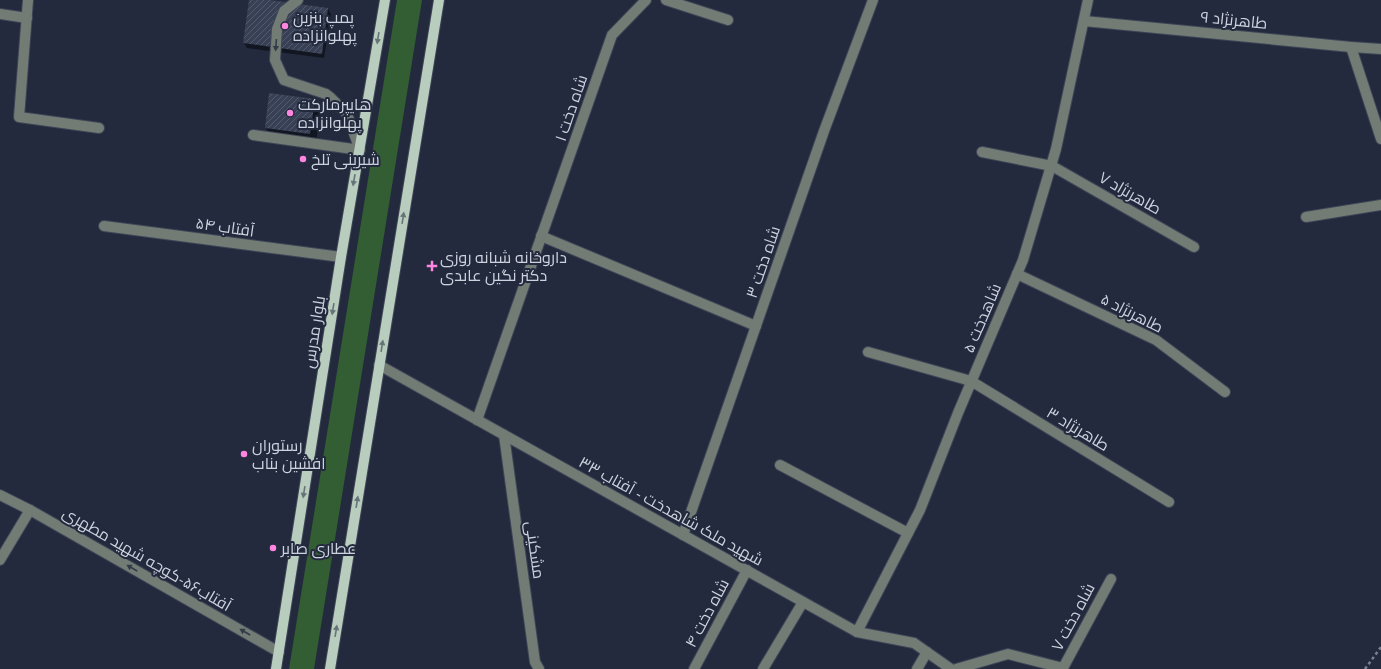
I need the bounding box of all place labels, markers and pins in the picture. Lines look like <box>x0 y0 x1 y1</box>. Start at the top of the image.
place label: پمپ بنزین پهلوانزاده <box>293 8 357 47</box>
marker: پمپ بنزین پهلوانزاده <box>280 21 290 31</box>
place label: هایپرمارکت پهلوانزاده <box>298 95 372 134</box>
marker: هایپرمارکت پهلوانزاده <box>285 108 295 118</box>
place label: شیرینی تلخ <box>311 150 380 171</box>
marker: شیرینی تلخ <box>298 154 308 164</box>
place label: داروخانه شبانه روزی دکتر نگین عابدی <box>440 248 567 286</box>
marker: داروخانه شبانه روزی دکتر نگین عابدی <box>427 261 437 271</box>
place label: رستوران افشین بناب <box>252 436 326 474</box>
marker: رستوران افشین بناب <box>239 449 249 459</box>
place label: عطاری صابر <box>280 539 356 559</box>
marker: عطاری صابر <box>268 543 278 553</box>

